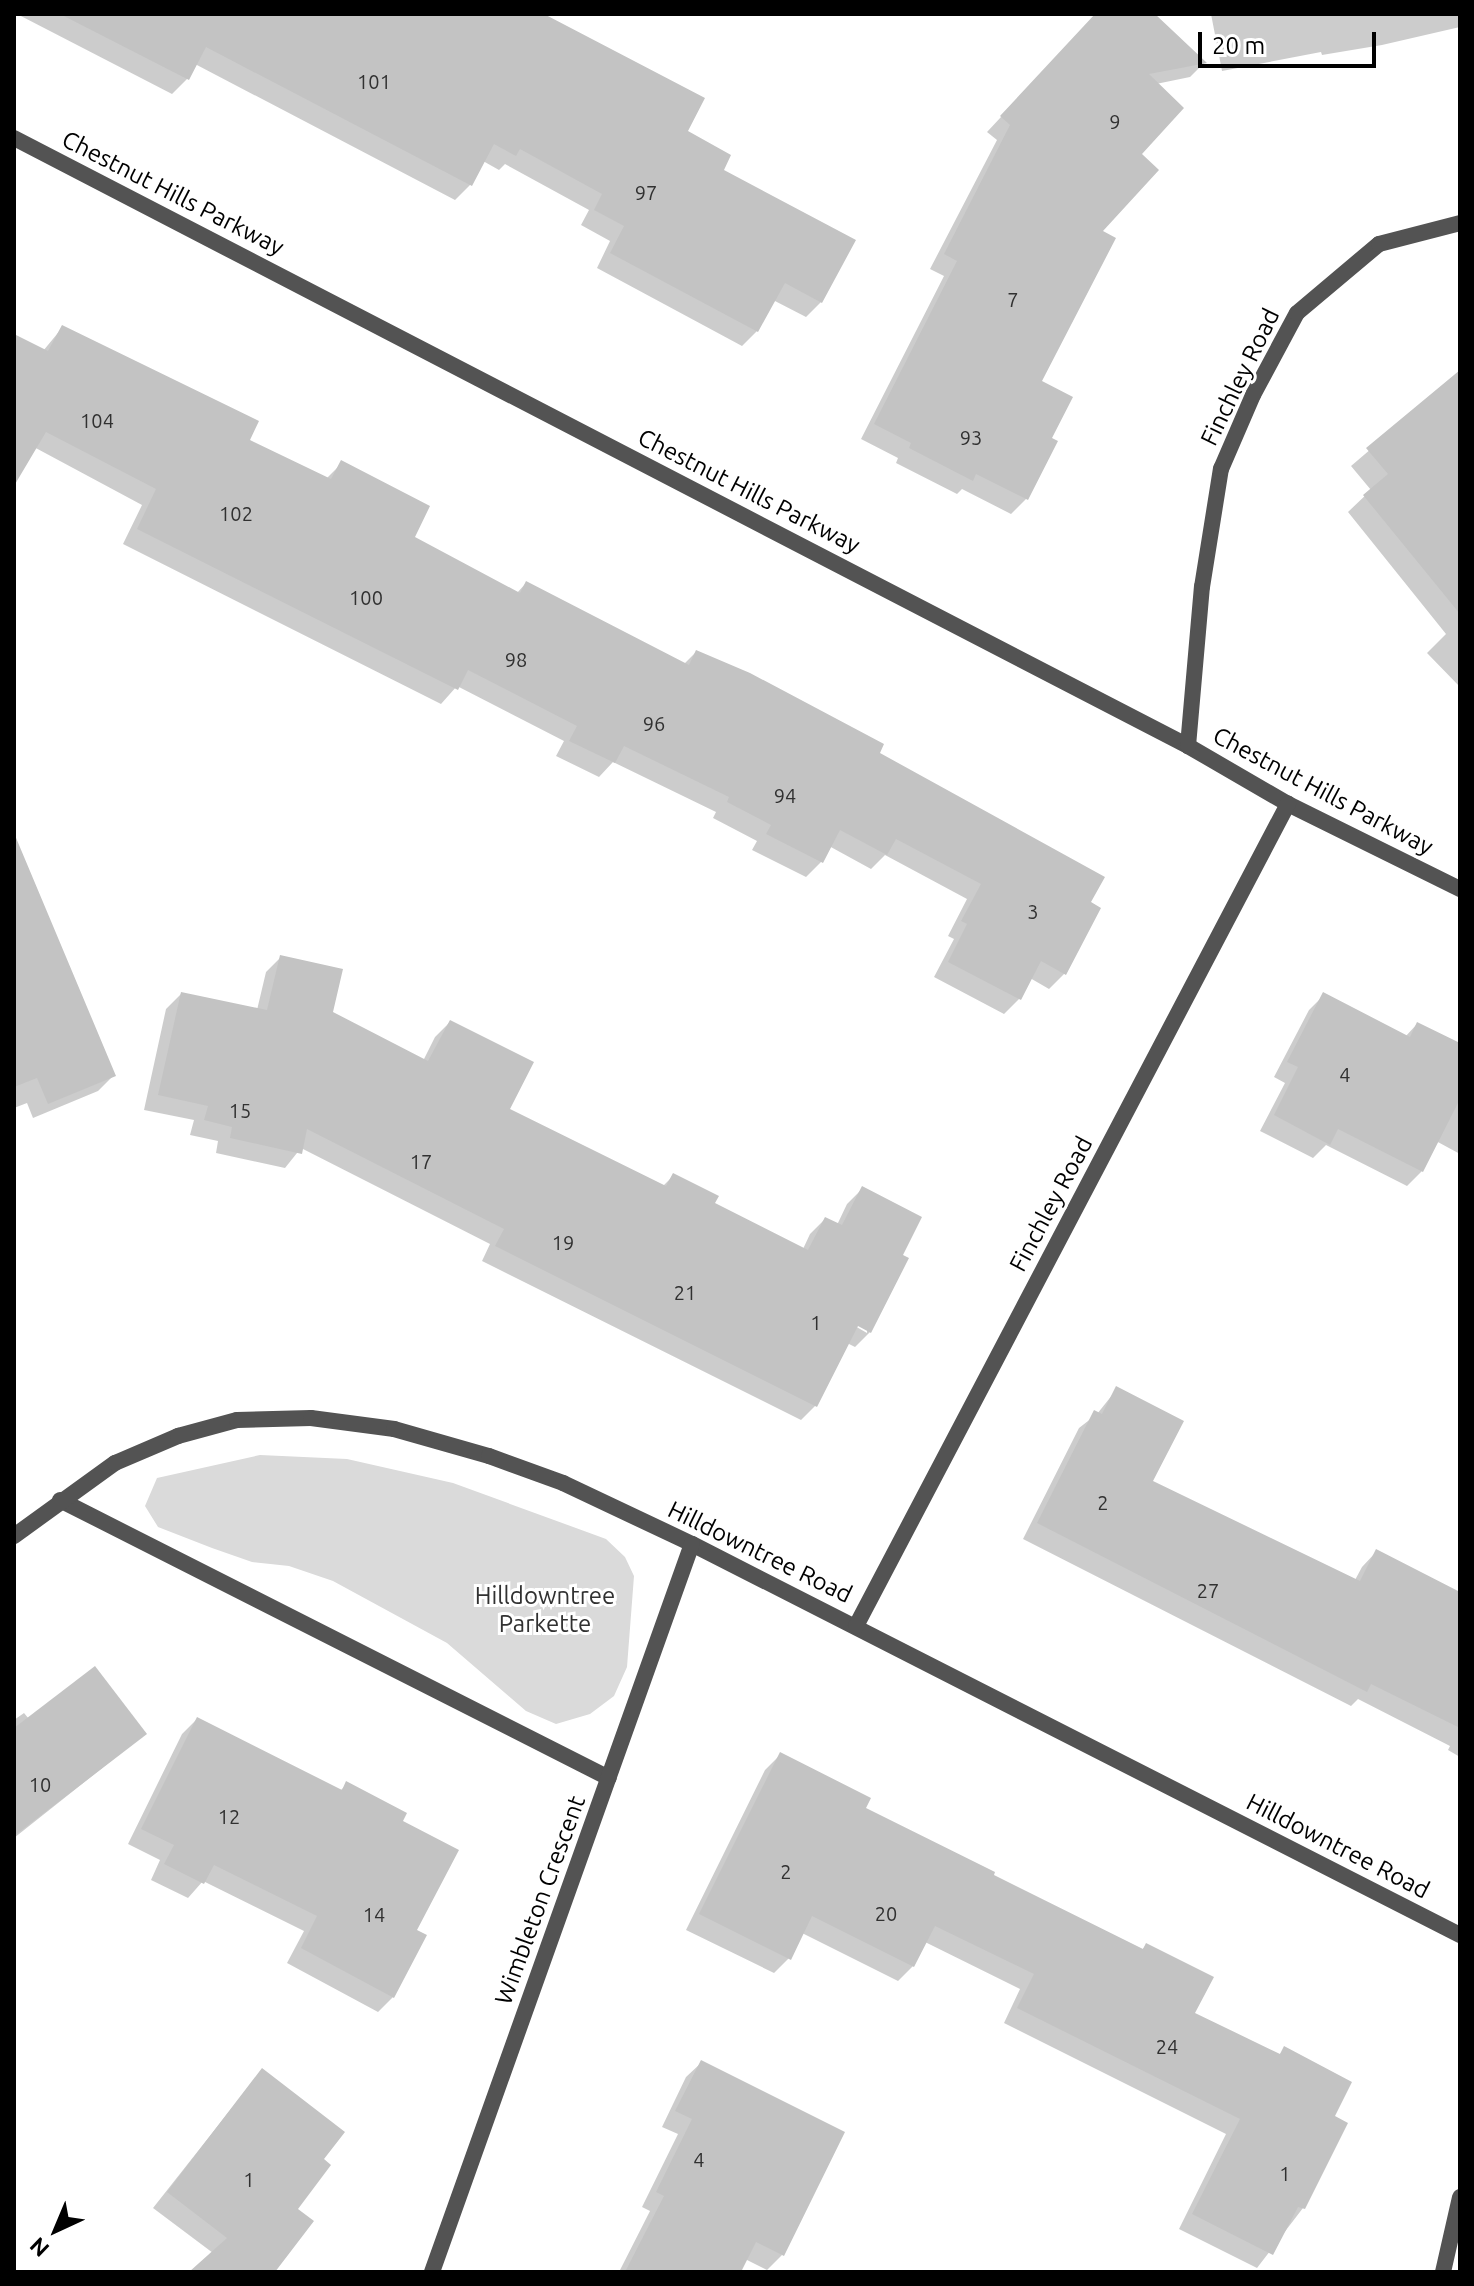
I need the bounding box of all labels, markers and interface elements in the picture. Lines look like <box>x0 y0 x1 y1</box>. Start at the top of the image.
scale bar <box>1202 16 1380 66</box>
text: 20 m <box>1212 32 1265 59</box>
house number: 101 <box>357 69 391 93</box>
house number: 9 <box>1109 109 1121 133</box>
street label: Chestnut Hills Parkway <box>57 125 289 261</box>
house number: 97 <box>635 180 657 204</box>
house number: 7 <box>1007 287 1019 311</box>
street label: Finchley Road <box>1194 304 1286 450</box>
house number: 104 <box>80 408 114 432</box>
street label: Chestnut Hills Parkway <box>633 423 865 559</box>
house number: 93 <box>960 425 982 449</box>
house number: 102 <box>219 501 253 525</box>
house number: 100 <box>349 585 383 609</box>
house number: 98 <box>505 647 527 671</box>
house number: 96 <box>643 711 665 735</box>
street label: Chestnut Hills Parkway <box>1208 721 1438 861</box>
house number: 94 <box>774 783 796 807</box>
house number: 3 <box>1027 899 1039 923</box>
house number: 4 <box>1339 1062 1351 1086</box>
house number: 15 <box>229 1098 251 1122</box>
street label: Finchley Road <box>1003 1131 1099 1277</box>
house number: 17 <box>410 1149 432 1173</box>
house number: 19 <box>552 1230 574 1254</box>
house number: 21 <box>674 1280 696 1304</box>
house number: 1 <box>810 1310 822 1334</box>
house number: 2 <box>1097 1490 1109 1514</box>
street label: Hilldowntree Road <box>663 1495 857 1609</box>
house number: 27 <box>1197 1578 1219 1602</box>
park label: Hilldowntree Parkette <box>475 1582 615 1638</box>
house number: 10 <box>29 1772 51 1796</box>
street label: Hilldowntree Road <box>1242 1787 1434 1905</box>
street label: Wimbleton Crescent <box>489 1792 591 2008</box>
house number: 12 <box>218 1804 240 1828</box>
house number: 2 <box>780 1859 792 1883</box>
house number: 20 <box>875 1901 897 1925</box>
house number: 14 <box>363 1902 385 1926</box>
house number: 24 <box>1156 2034 1178 2058</box>
house number: 4 <box>693 2147 705 2171</box>
house number: 1 <box>1279 2161 1291 2185</box>
house number: 1 <box>243 2167 255 2191</box>
north arrow <box>16 2190 96 2270</box>
text: N <box>24 2233 54 2262</box>

